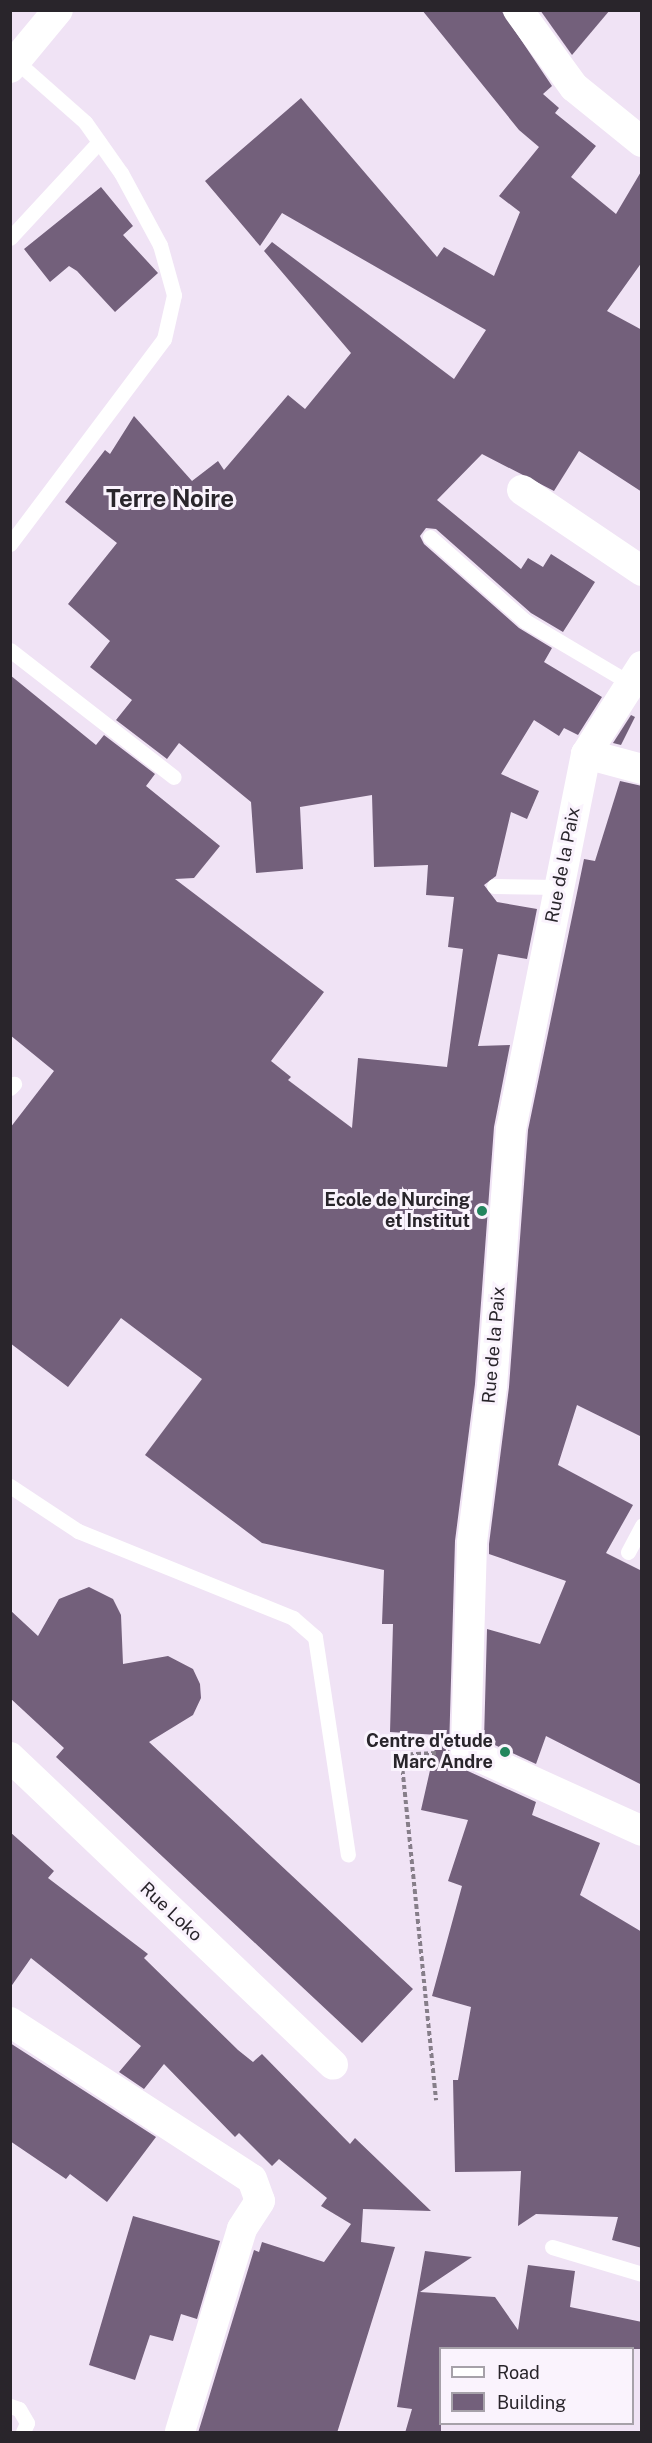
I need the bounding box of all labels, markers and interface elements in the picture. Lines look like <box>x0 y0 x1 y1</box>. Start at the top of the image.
district label: Terre Noire <box>106 485 234 513</box>
street label: Rue de la Paix <box>541 805 585 925</box>
place label: Ecole de Nurcing et Institut <box>324 1190 470 1232</box>
marker: Ecole de Nurcing et Institut <box>475 1204 489 1218</box>
street label: Rue de la Paix <box>478 1285 510 1405</box>
place label: Centre d'etude Marc Andre <box>366 1731 493 1774</box>
marker: Centre d'etude Marc Andre <box>498 1745 512 1759</box>
street label: Rue Loko <box>135 1878 207 1946</box>
legend <box>439 2347 634 2425</box>
text: Road <box>497 2362 540 2383</box>
text: Building <box>497 2392 566 2413</box>

